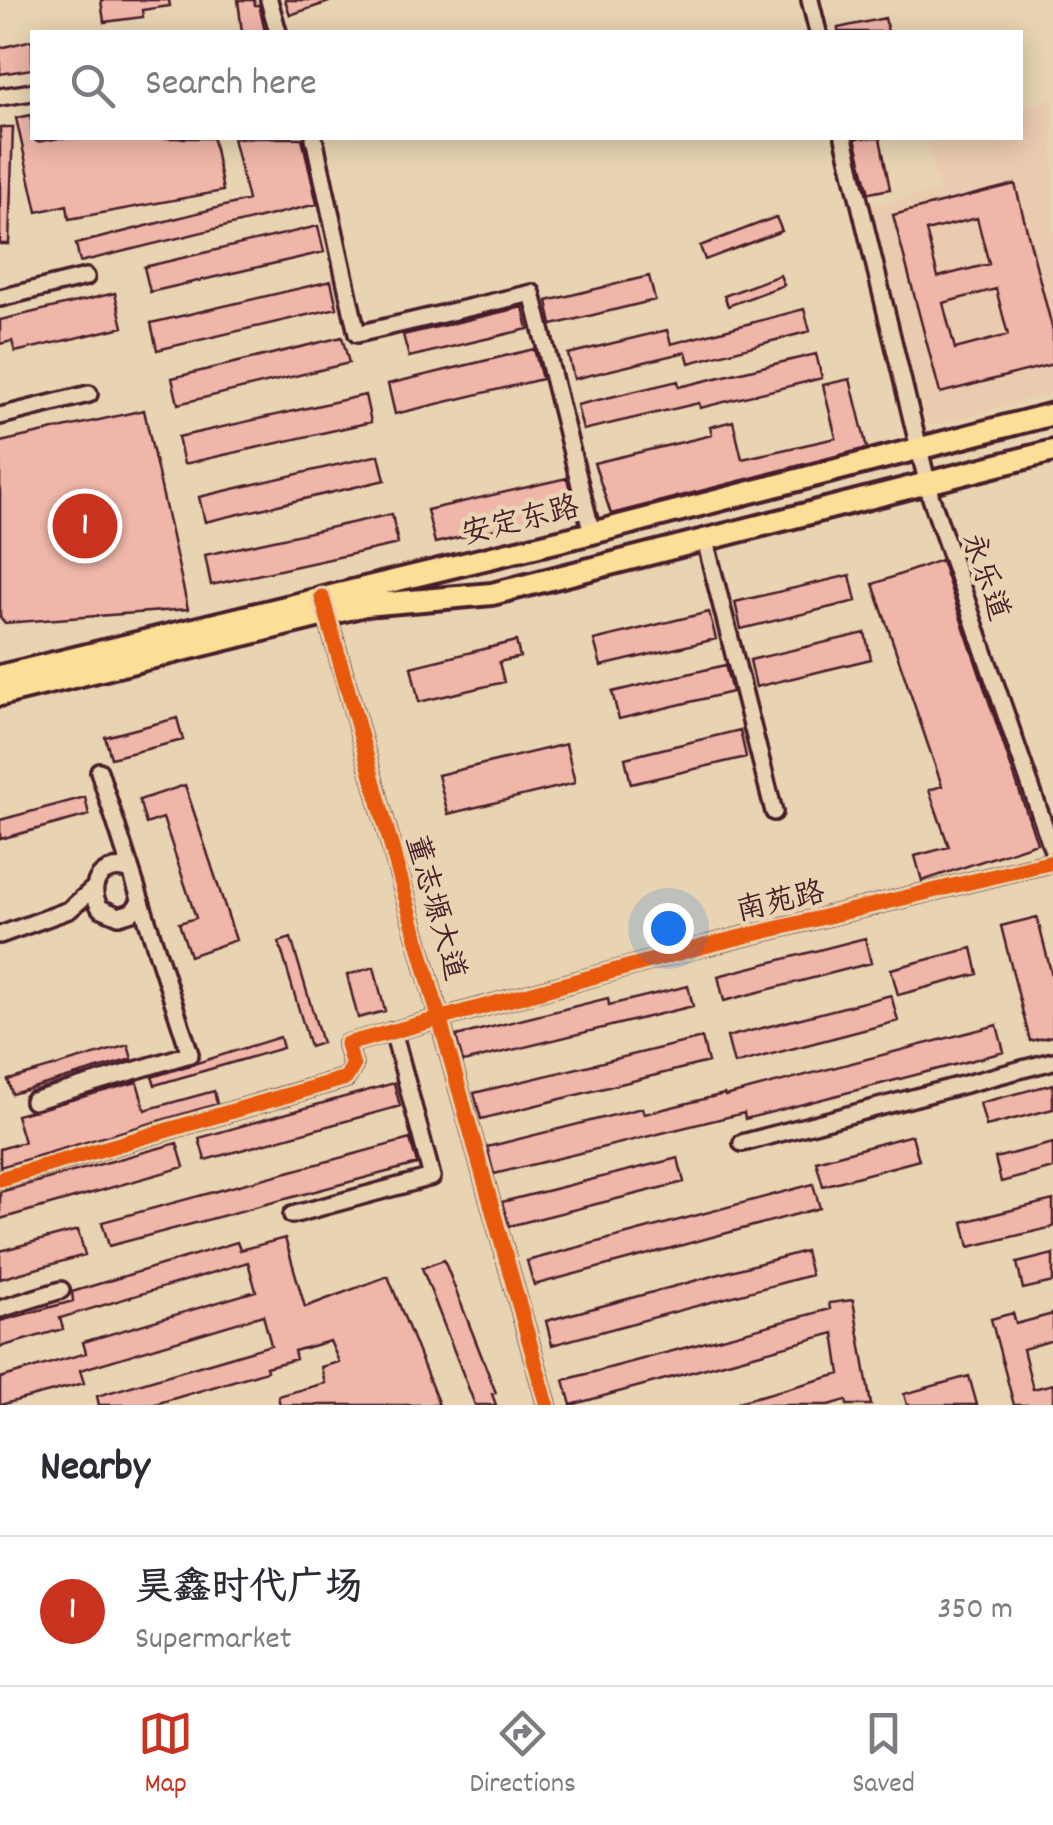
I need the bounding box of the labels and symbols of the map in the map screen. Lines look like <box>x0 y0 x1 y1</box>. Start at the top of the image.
pin: 1 <box>52 488 118 564</box>
street label: 安定东路 <box>458 488 585 559</box>
street label: 永乐道 <box>948 528 1018 627</box>
street label: 董志塬大道 <box>391 830 474 986</box>
street label: 南苑路 <box>732 873 830 935</box>
your location <box>643 903 694 954</box>

